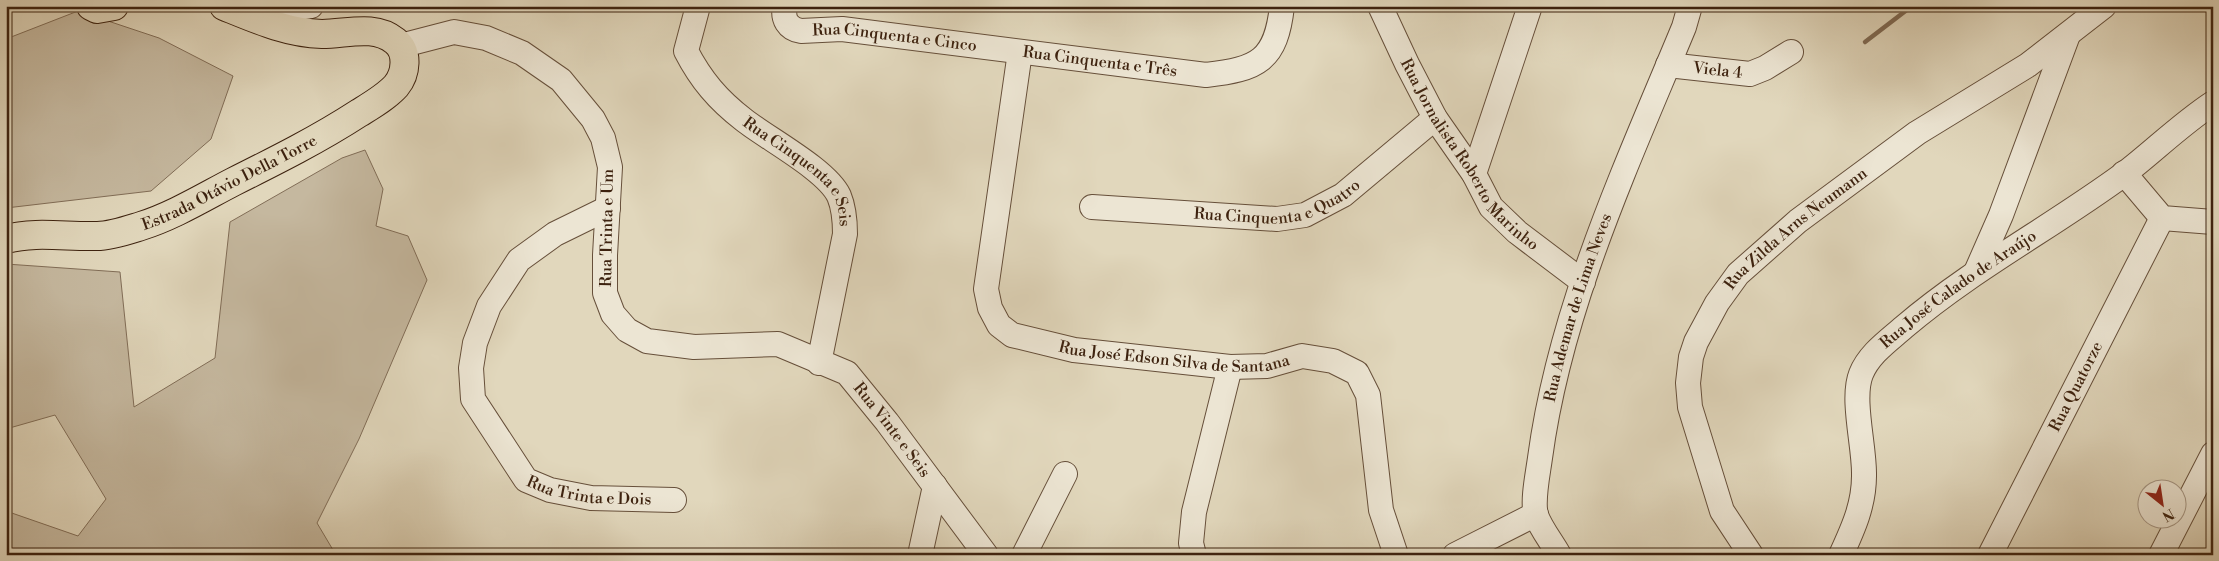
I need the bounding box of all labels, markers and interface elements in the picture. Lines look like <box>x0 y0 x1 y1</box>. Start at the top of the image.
street label: Rua Cinquenta e Cinco <box>812 19 978 56</box>
street label: Rua Cinquenta e Três <box>1022 42 1178 81</box>
street label: Rua Jornalista Roberto Marinho <box>1396 55 1543 255</box>
street label: Viela 4 <box>1691 58 1744 83</box>
street label: Rua Cinquenta e Seis <box>739 113 855 227</box>
street label: Estrada Otávio Della Torre <box>139 130 320 235</box>
street label: Rua Zilda Arns Neumann <box>1720 163 1872 294</box>
street label: Rua Trinta e Um <box>596 169 618 287</box>
street label: Rua Cinquenta e Quatro <box>1193 175 1364 229</box>
street label: Rua Ademar de Lima Neves <box>1540 211 1616 404</box>
street label: Rua José Calado de Araújo <box>1876 226 2040 353</box>
street label: Rua José Edson Silva de Santana <box>1057 337 1293 377</box>
street label: Rua Quatorze <box>2045 338 2107 435</box>
street label: Rua Vinte e Seis <box>849 378 935 481</box>
street label: Rua Trinta e Dois <box>524 471 652 509</box>
north arrow <box>2136 478 2186 528</box>
text: N <box>2159 504 2177 525</box>

